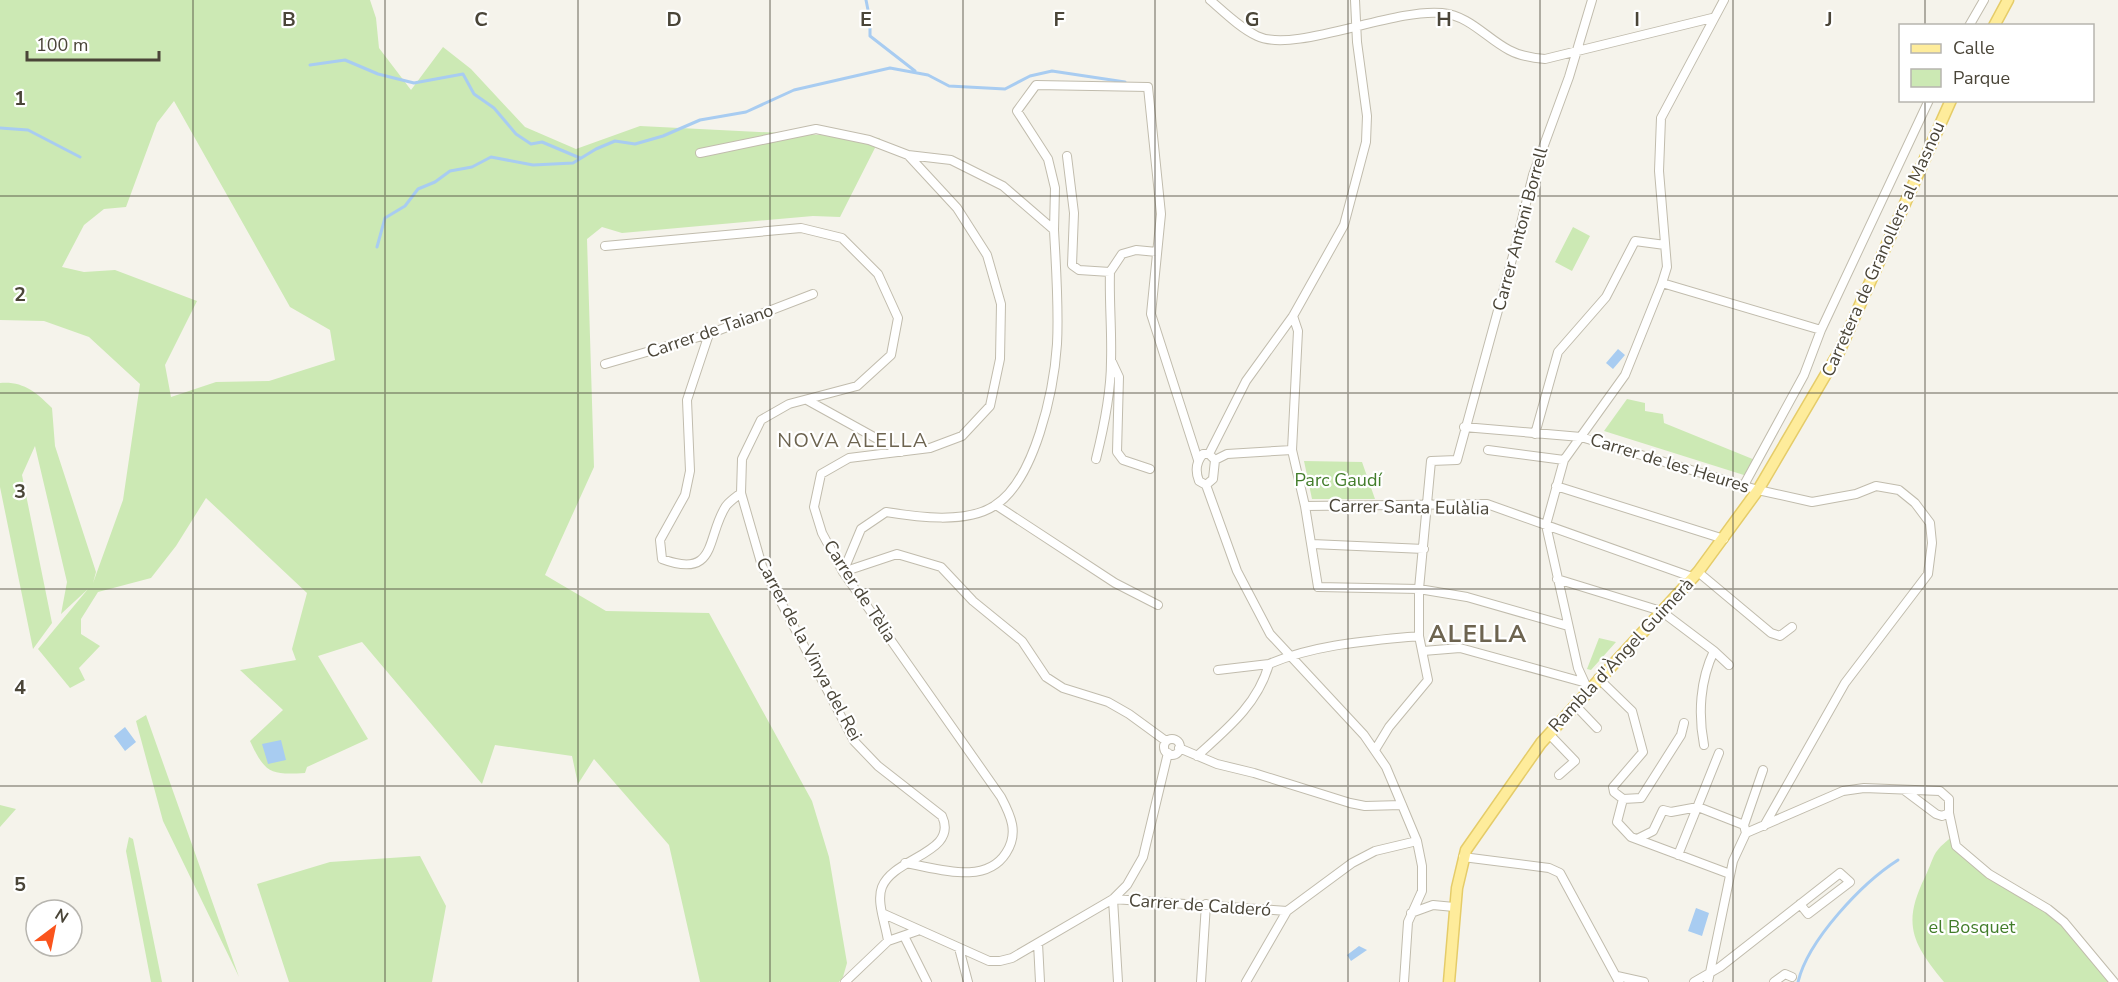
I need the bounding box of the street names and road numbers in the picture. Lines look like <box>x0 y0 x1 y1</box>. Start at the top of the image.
street label: Carretera de Granollers al Masnou <box>1816 118 1950 380</box>
street label: Carrer Antoni Borrell <box>1487 144 1554 314</box>
street label: Carrer de Taiano <box>643 298 777 364</box>
street label: Carrer de les Heures <box>1587 427 1753 499</box>
street label: Carrer Santa Eulàlia <box>1329 494 1489 520</box>
street label: Carrer de Tèlia <box>818 535 902 647</box>
street label: Carrer de la Vinya del Rei <box>750 553 868 745</box>
street label: Rambla d'Àngel Guimerà <box>1543 573 1699 737</box>
street label: Carrer de Calderó <box>1128 888 1272 922</box>

